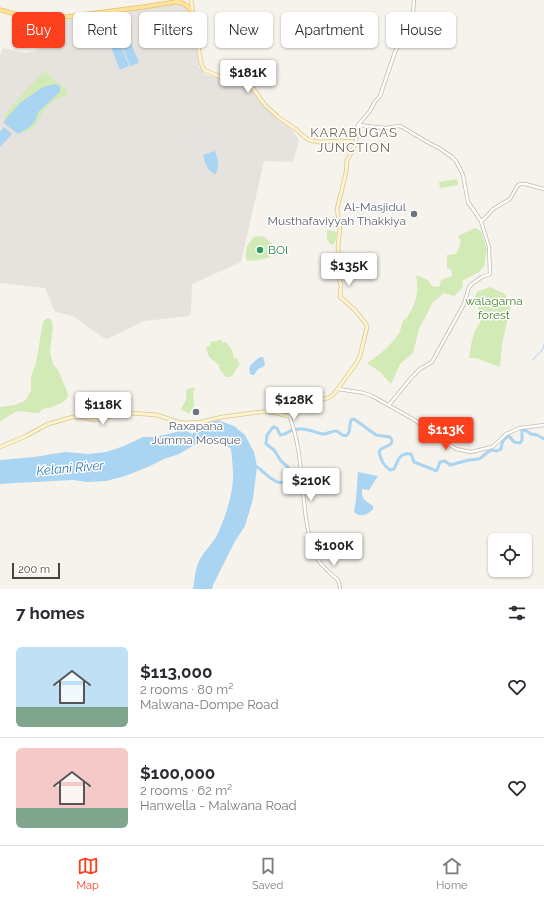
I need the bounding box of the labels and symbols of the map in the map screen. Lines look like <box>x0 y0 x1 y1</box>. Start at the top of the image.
pin: $181K <box>220 60 276 94</box>
district label: KARABUGAS JUNCTION <box>310 125 398 155</box>
place label: Al-Masjidul Musthafaviyyah Thakkiya <box>268 200 407 228</box>
marker: Al-Masjidul Musthafaviyyah Thakkiya <box>409 209 419 219</box>
place label: BOI <box>268 243 288 257</box>
marker: BOI <box>255 245 265 255</box>
pin: $135K <box>321 253 377 287</box>
park label: walagama forest <box>465 294 523 322</box>
pin: $128K <box>266 387 322 421</box>
pin: $118K <box>75 392 131 426</box>
marker: Raxapana Jumma Mosque <box>191 407 201 417</box>
pin: $113K <box>418 417 474 451</box>
place label: Raxapana Jumma Mosque <box>151 419 241 447</box>
water label: Kelani River <box>36 458 105 478</box>
pin: $210K <box>283 468 339 502</box>
pin: $100K <box>306 533 362 567</box>
scale bar <box>12 561 60 580</box>

